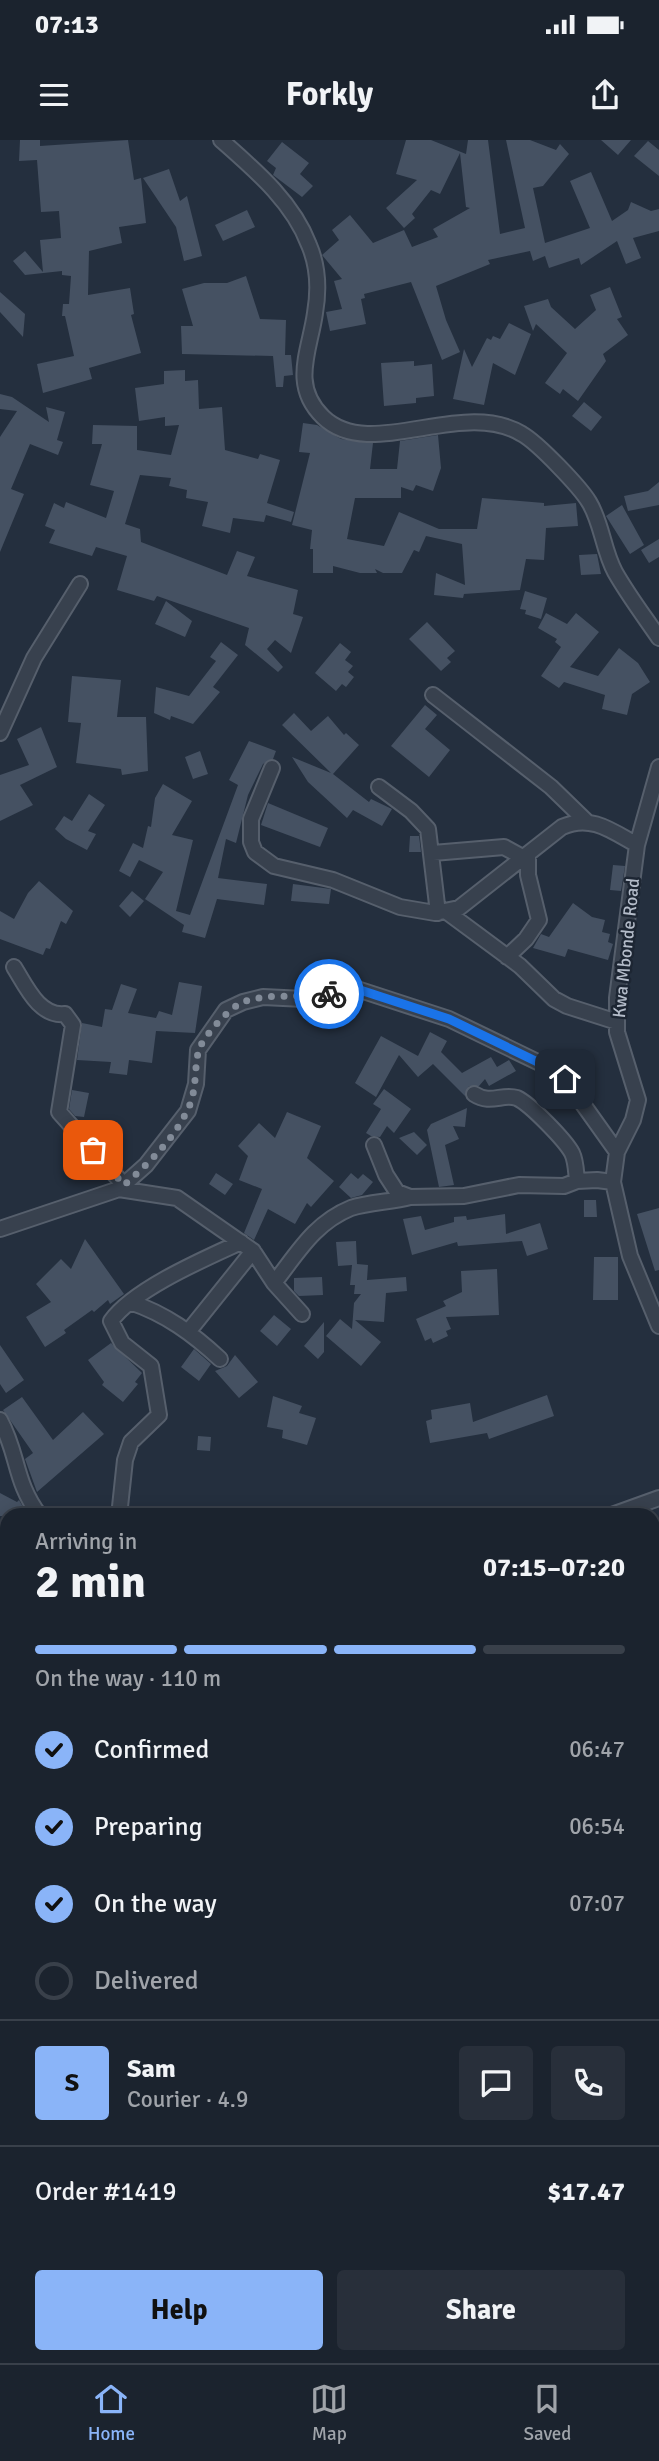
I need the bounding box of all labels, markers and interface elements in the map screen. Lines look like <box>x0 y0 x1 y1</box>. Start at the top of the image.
text: 07:13 <box>35 9 99 41</box>
text: Forkly <box>286 75 373 114</box>
icon: menu <box>35 76 73 114</box>
icon: share <box>586 76 624 114</box>
street label: Kwa Mbonde Road <box>608 877 644 1019</box>
courier <box>294 959 364 1029</box>
icon: bike <box>310 975 348 1013</box>
pin <box>535 1049 595 1109</box>
icon: home <box>546 1060 584 1098</box>
pin <box>63 1120 123 1180</box>
icon: bag <box>74 1131 112 1169</box>
text: Arriving in <box>35 1527 137 1556</box>
text: 07:15–07:20 <box>483 1552 625 1584</box>
text: 2 min <box>35 1554 146 1610</box>
text: On the way · 110 m <box>35 1664 221 1693</box>
icon: check <box>35 1731 73 1769</box>
text: Confirmed <box>94 1734 209 1766</box>
text: 06:47 <box>569 1735 625 1764</box>
icon: check <box>35 1808 73 1846</box>
text: Preparing <box>94 1811 202 1843</box>
text: 06:54 <box>569 1812 625 1841</box>
icon: check <box>35 1885 73 1923</box>
text: On the way <box>94 1888 217 1920</box>
text: 07:07 <box>569 1889 625 1918</box>
text: Delivered <box>94 1965 199 1997</box>
button: chat <box>459 2046 533 2120</box>
button: phone <box>551 2046 625 2120</box>
text: Sam <box>127 2053 176 2085</box>
text: S <box>65 2067 79 2099</box>
text: Courier · 4.9 <box>127 2085 248 2114</box>
text: Order #1419 <box>35 2176 176 2208</box>
text: $17.47 <box>547 2176 625 2208</box>
button: Help <box>35 2270 323 2350</box>
button: Share <box>337 2270 625 2350</box>
tab: Home <box>88 2380 135 2446</box>
tab: Map <box>310 2380 348 2446</box>
tab: Saved <box>523 2380 571 2446</box>

